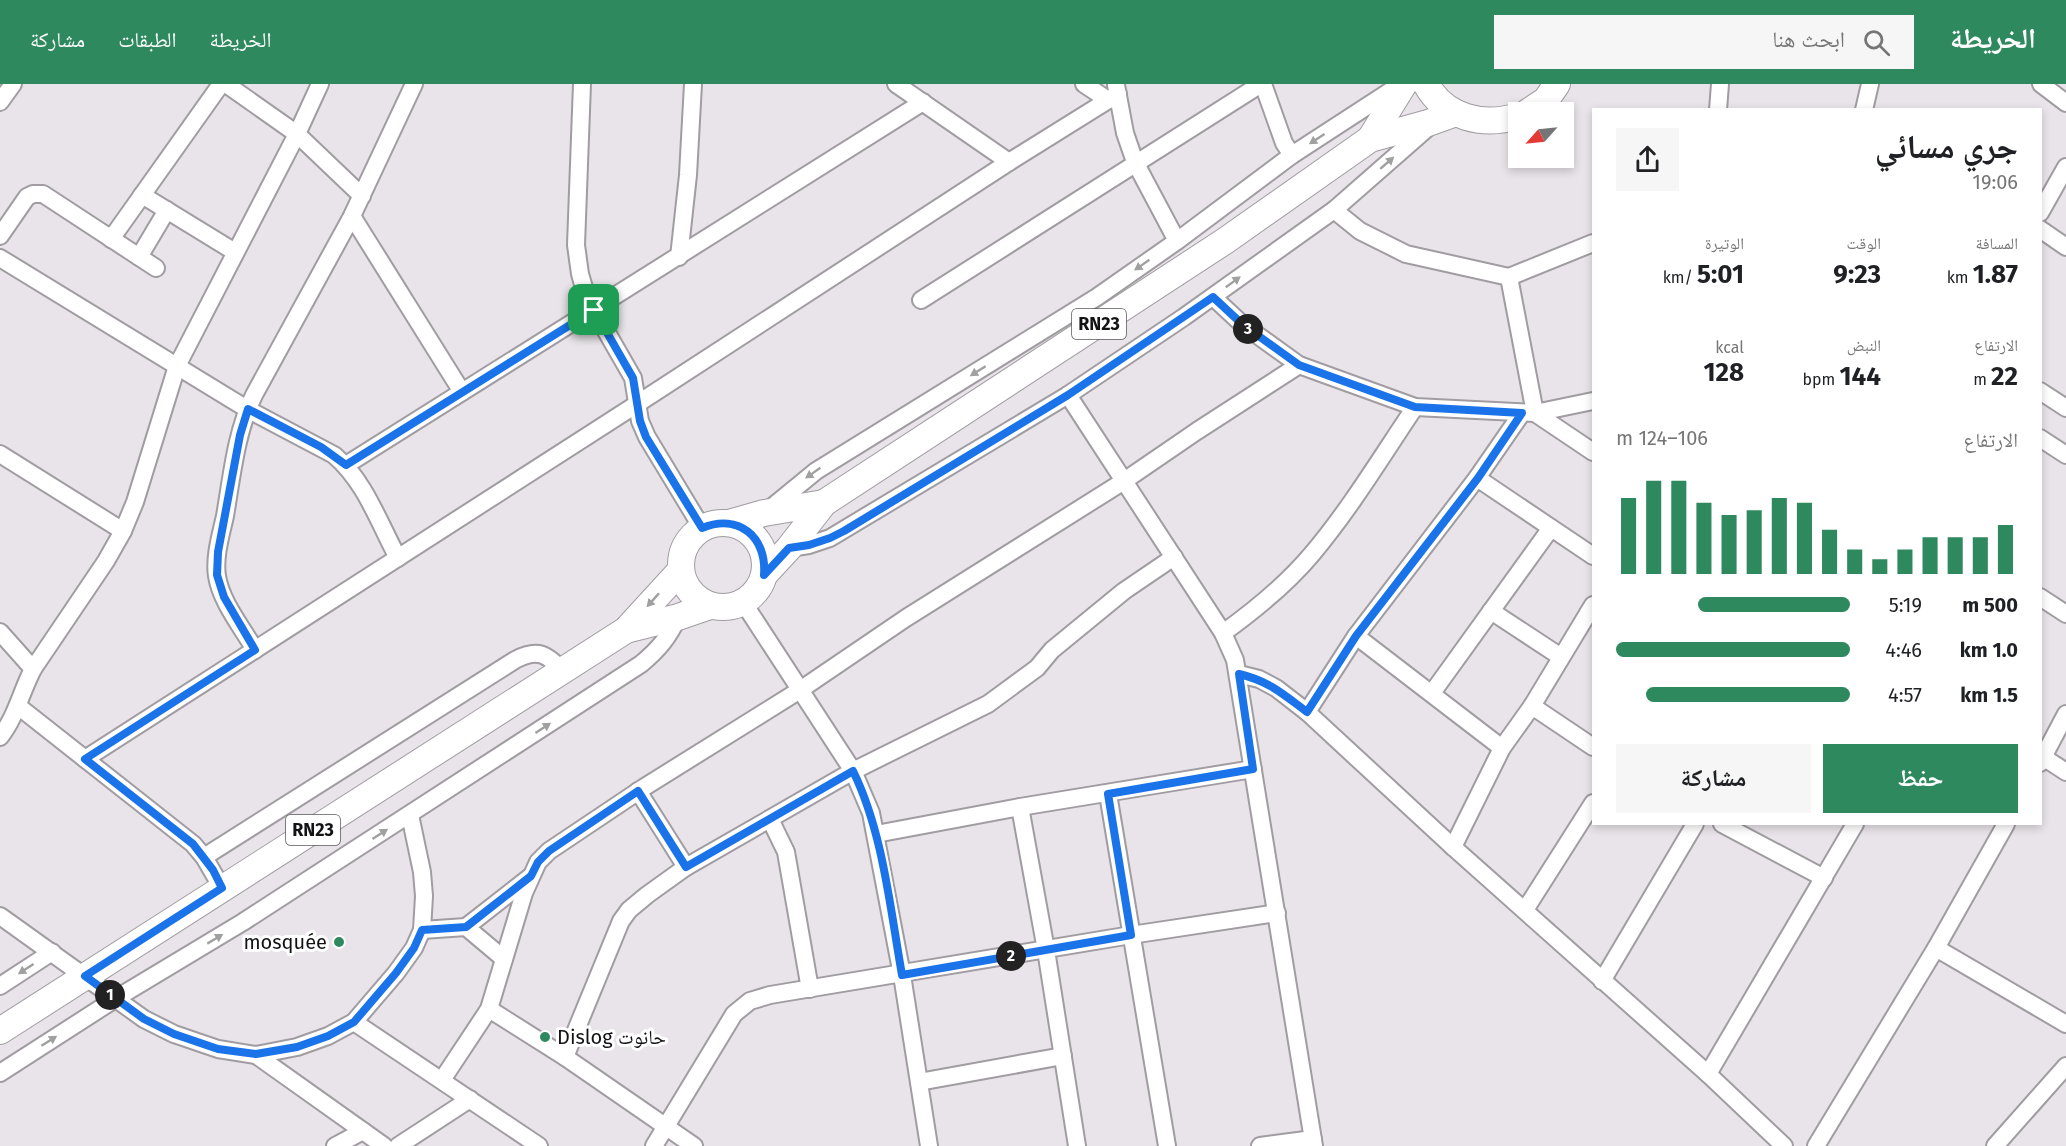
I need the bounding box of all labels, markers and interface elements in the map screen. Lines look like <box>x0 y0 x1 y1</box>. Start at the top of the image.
search box <box>1494 15 1914 69</box>
text: الخريطة <box>1950 22 2036 55</box>
text: ابحث هنا <box>1772 26 1845 53</box>
icon: search <box>1860 26 1893 59</box>
text: مشاركة <box>30 27 85 53</box>
text: الطبقات <box>118 27 177 53</box>
text: الخريطة <box>210 27 271 53</box>
north arrow <box>1508 102 1574 168</box>
map controls <box>1508 102 1574 168</box>
text: جري مسائي <box>1875 127 2018 167</box>
button: share <box>1616 128 1679 191</box>
one-way arrow <box>1309 133 1325 144</box>
one-way arrow <box>1379 157 1394 170</box>
text: 19:06 <box>1972 170 2018 194</box>
text: الوتيرة <box>1705 234 1744 253</box>
text: الوقت <box>1847 234 1881 253</box>
text: المسافة <box>1976 234 2018 253</box>
one-way arrow <box>1135 259 1151 271</box>
text: 5:01 <box>1697 259 1744 290</box>
text: 9:23 <box>1833 259 1881 290</box>
text: 1.87 <box>1973 259 2018 290</box>
text: /km <box>1663 268 1697 287</box>
text: km <box>1947 268 1973 287</box>
one-way arrow <box>1226 277 1241 289</box>
pin <box>568 284 619 335</box>
icon: arrive <box>577 293 610 326</box>
road number: RN23 <box>1072 309 1126 339</box>
pin: 3 <box>1233 314 1263 344</box>
text: 3 <box>1244 319 1252 338</box>
text: النبض <box>1847 336 1881 355</box>
text: الارتفاع <box>1974 336 2018 355</box>
text: kcal <box>1715 338 1744 357</box>
text: 128 <box>1703 357 1744 388</box>
text: 144 <box>1840 361 1881 392</box>
text: 22 <box>1991 361 2018 392</box>
one-way arrow <box>970 365 986 376</box>
text: bpm <box>1803 370 1840 389</box>
text: m <box>1973 370 1991 389</box>
text: 106–124 m <box>1616 426 1708 450</box>
text: الارتفاع <box>1963 428 2018 452</box>
one-way arrow <box>805 467 821 479</box>
one-way arrow <box>647 592 660 607</box>
text: 5:19 <box>1889 593 1922 617</box>
text: 500 m <box>1962 593 2018 617</box>
text: 4:46 <box>1885 638 1922 662</box>
text: 1.0 km <box>1960 638 2018 662</box>
text: 4:57 <box>1888 683 1922 707</box>
text: 1.5 km <box>1960 683 2018 707</box>
one-way arrow <box>535 723 551 734</box>
button: مشاركة <box>1616 744 1811 813</box>
button: حفظ <box>1823 744 2018 813</box>
road number: RN23 <box>286 815 340 845</box>
one-way arrow <box>371 828 387 840</box>
place label: mosquée <box>243 930 327 954</box>
one-way arrow <box>207 933 223 944</box>
marker: mosquée <box>332 935 346 949</box>
pin: 2 <box>996 941 1026 971</box>
text: 2 <box>1007 946 1015 965</box>
one-way arrow <box>18 963 34 974</box>
pin: 1 <box>95 980 125 1010</box>
text: 1 <box>106 985 114 1004</box>
place label: Dislog حانوت <box>557 1025 666 1049</box>
marker: Dislog حانوت <box>538 1030 552 1044</box>
one-way arrow <box>41 1035 57 1046</box>

